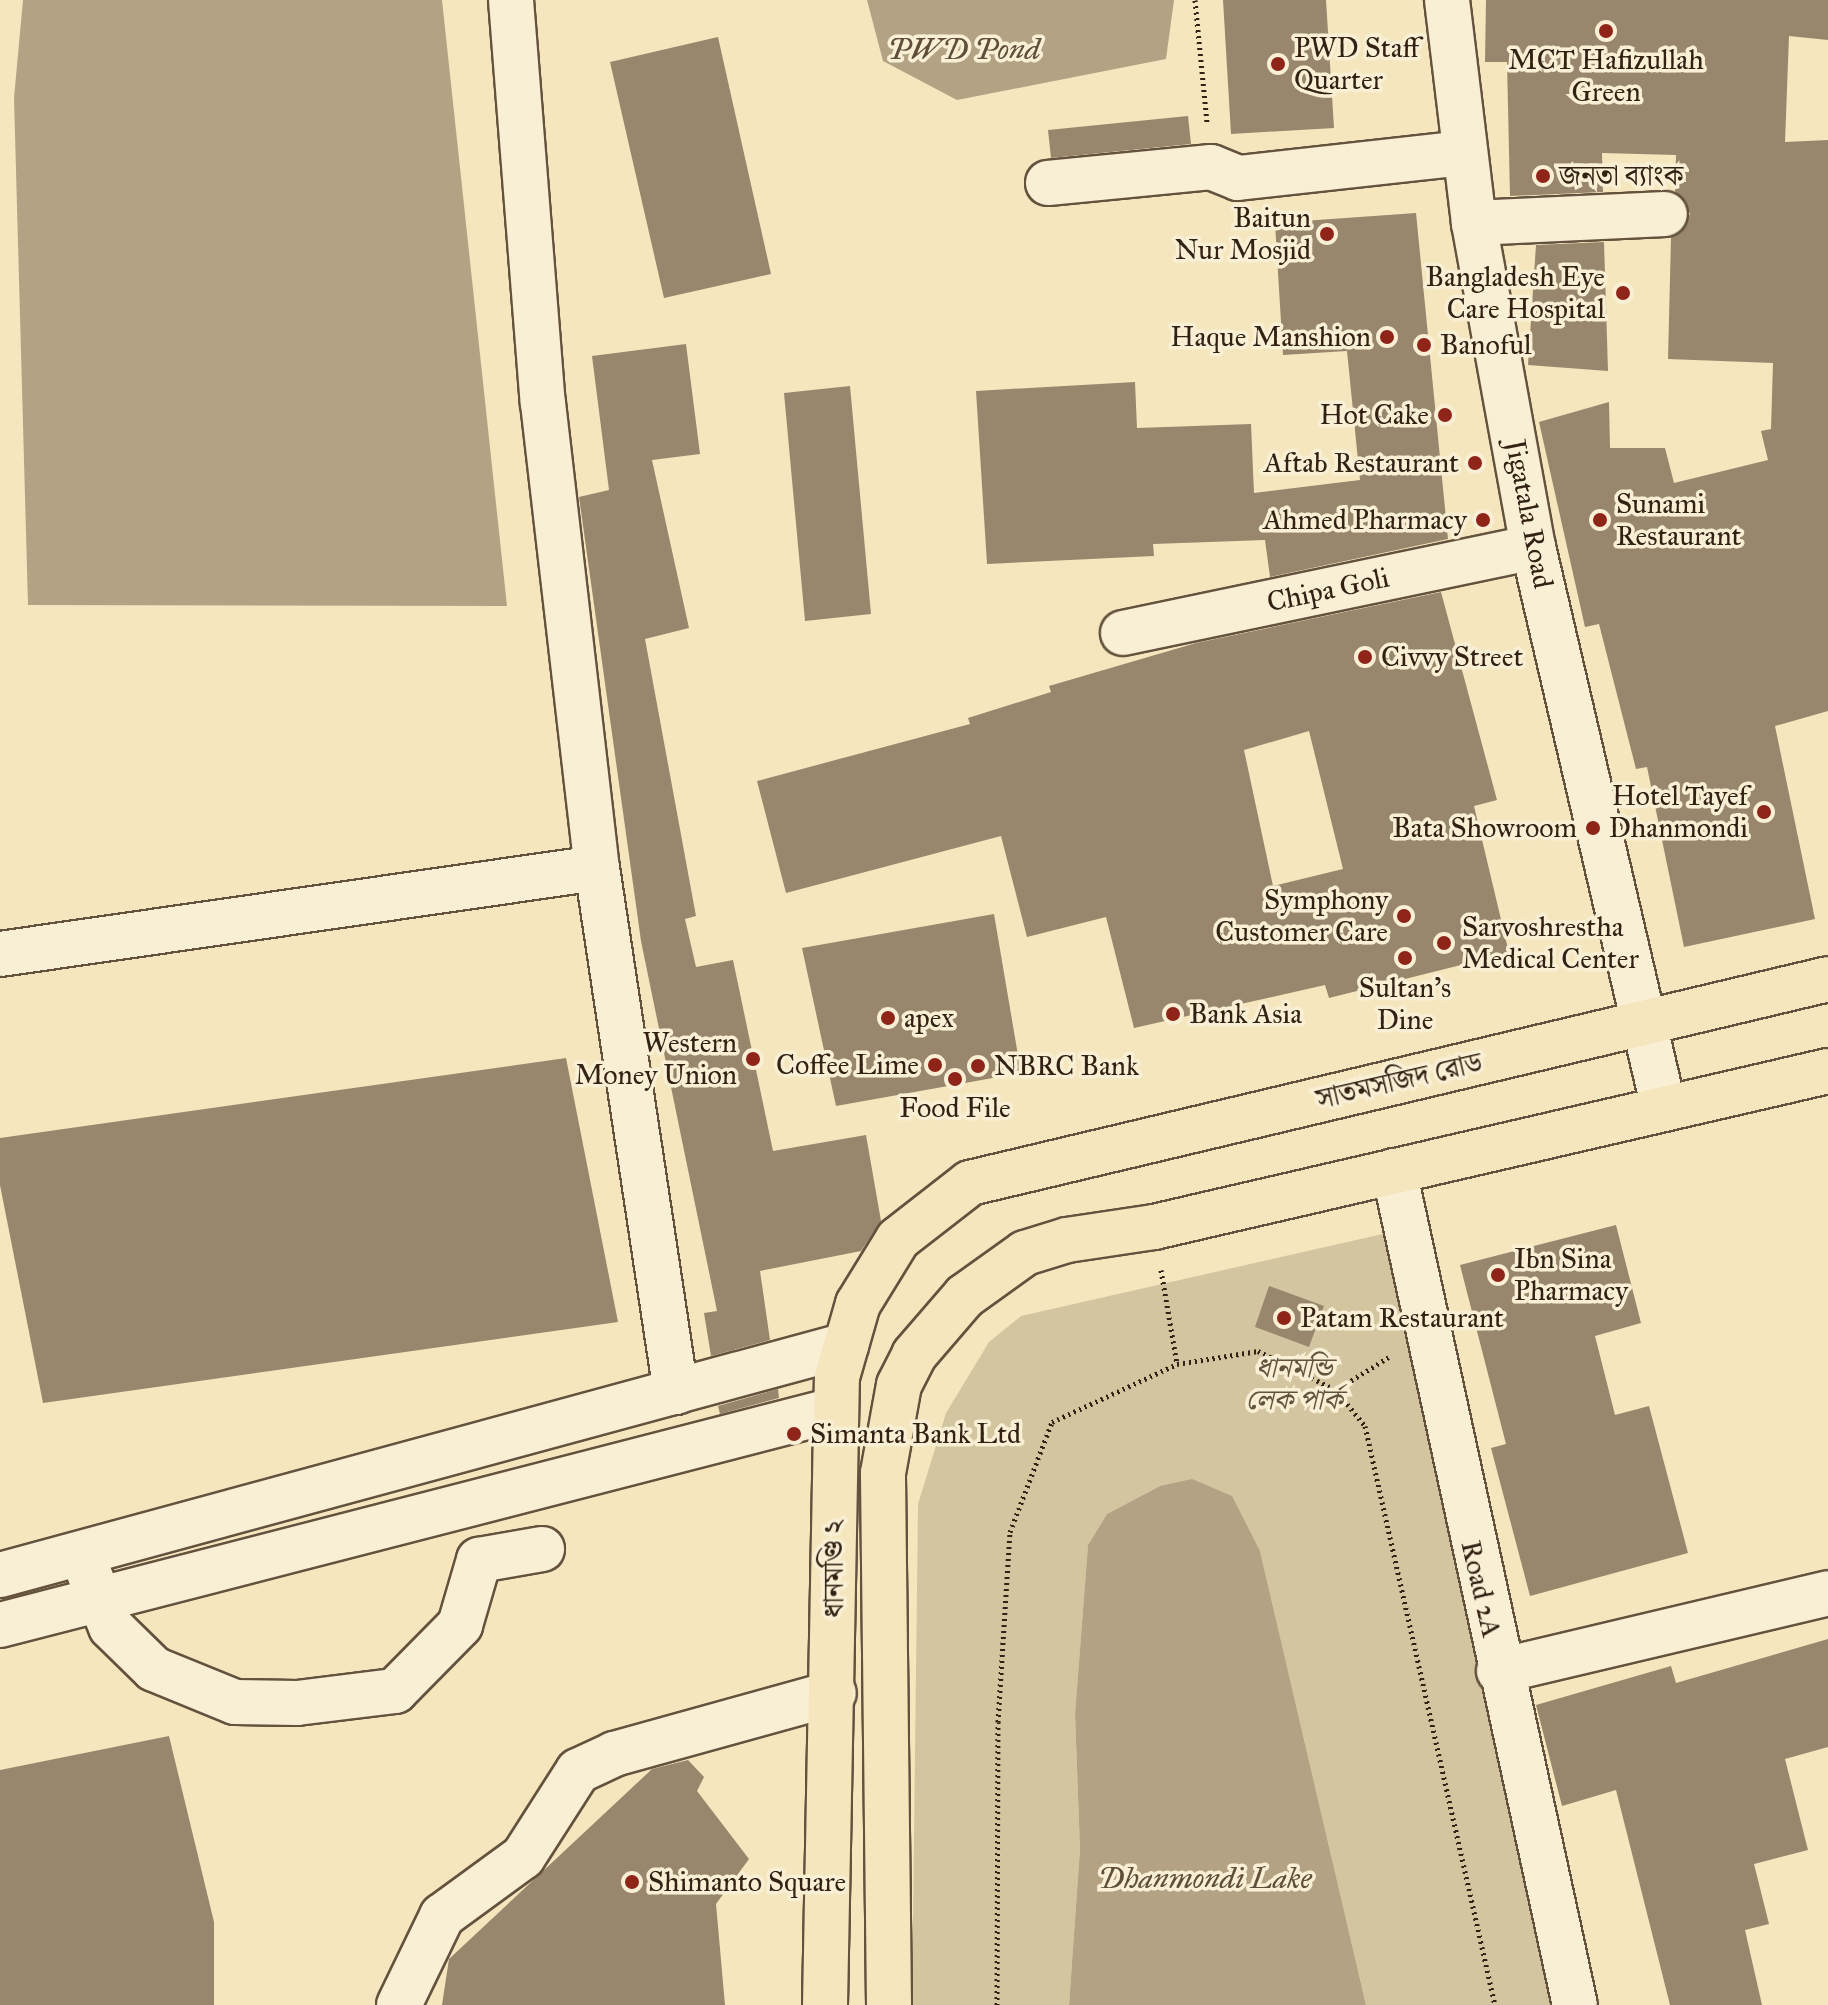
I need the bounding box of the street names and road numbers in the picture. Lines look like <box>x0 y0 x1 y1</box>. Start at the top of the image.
street label: Jigatala Road <box>1498 437 1560 591</box>
street label: Chipa Goli <box>1264 561 1392 619</box>
street label: সাতমসজিদ রোড <box>1313 1046 1485 1116</box>
street label: ধানমণ্ডি ২ <box>817 1520 851 1618</box>
street label: Road 2A <box>1454 1537 1508 1641</box>

